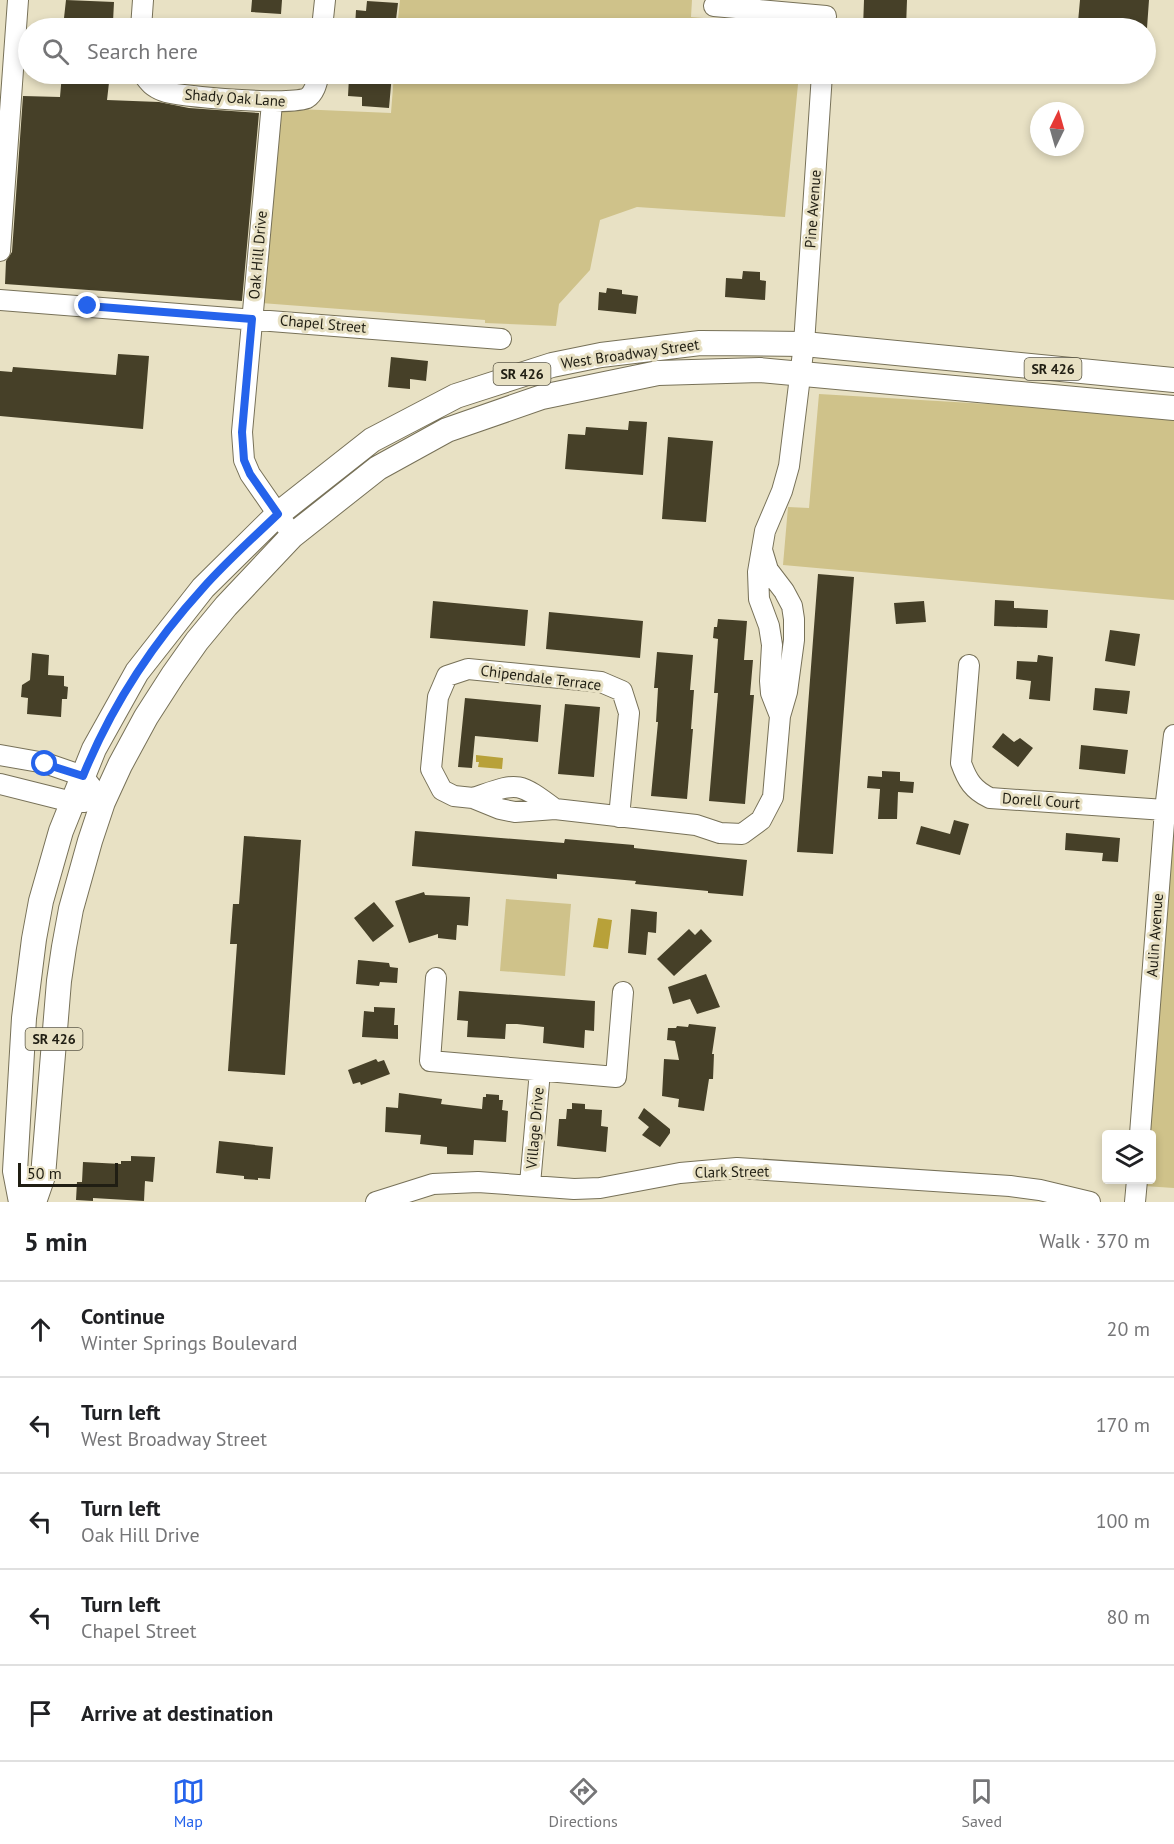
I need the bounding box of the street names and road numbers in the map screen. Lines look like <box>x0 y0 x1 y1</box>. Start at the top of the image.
street label: Shady Oak Lane <box>184 84 286 111</box>
street label: Pine Avenue <box>800 169 825 249</box>
street label: Oak Hill Drive <box>244 210 271 300</box>
street label: Chapel Street <box>279 310 367 337</box>
street label: West Broadway Street <box>560 334 700 373</box>
road number: SR 426 <box>1024 358 1082 380</box>
road number: SR 426 <box>494 363 550 385</box>
street label: Chipendale Terrace <box>480 661 603 694</box>
street label: Dorell Court <box>1001 788 1081 813</box>
street label: Aulin Avenue <box>1142 892 1167 977</box>
road number: SR 426 <box>26 1028 82 1050</box>
street label: Village Drive <box>521 1086 548 1171</box>
street label: Clark Street <box>695 1161 769 1182</box>

